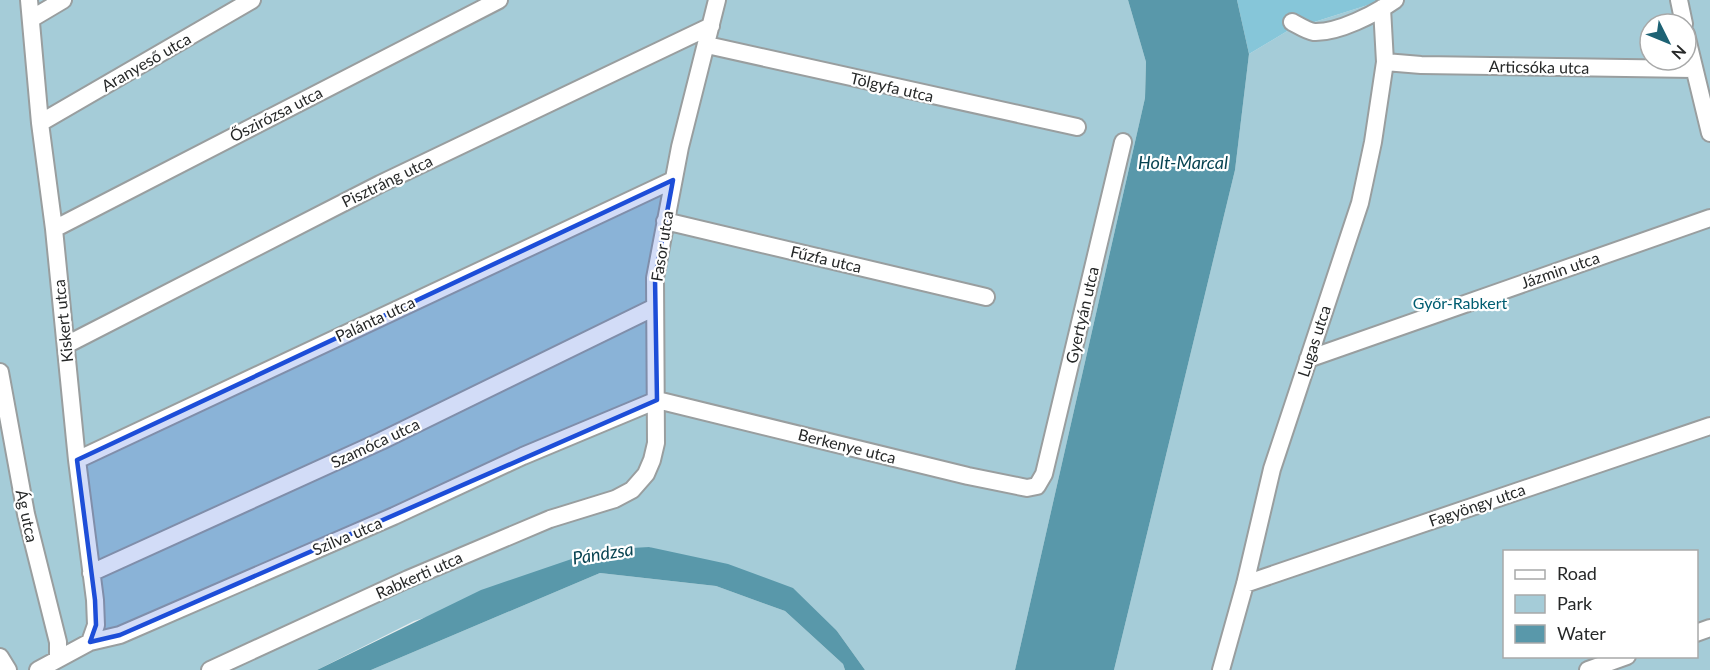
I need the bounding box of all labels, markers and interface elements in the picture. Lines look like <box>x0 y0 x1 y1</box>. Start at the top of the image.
north arrow <box>1638 12 1698 72</box>
street label: Aranyeső utca <box>98 28 194 95</box>
text: N <box>1668 42 1690 64</box>
street label: Articsóka utca <box>1489 56 1589 77</box>
street label: Tölgyfa utca <box>849 68 936 105</box>
street label: Őszirózsa utca <box>226 82 325 145</box>
street label: Pisztráng utca <box>338 150 435 211</box>
water label: Holt-Marcal <box>1138 151 1228 173</box>
street label: Fasor utca <box>647 209 676 283</box>
street label: Fűzfa utca <box>789 241 864 276</box>
street label: Jázmin utca <box>1518 247 1602 292</box>
street label: Gyertyán utca <box>1061 265 1102 365</box>
street label: Kiskert utca <box>49 279 76 363</box>
street label: Palánta utca <box>332 292 418 345</box>
park label: Győr-Rabkert <box>1413 293 1507 312</box>
street label: Lugas utca <box>1293 303 1334 379</box>
street label: Szamóca utca <box>327 414 422 471</box>
street label: Berkenye utca <box>796 424 898 467</box>
street label: Fagyöngy utca <box>1426 479 1528 530</box>
street label: Ág utca <box>13 488 42 544</box>
street label: Szilva utca <box>309 512 384 559</box>
water label: Pándzsa <box>571 537 635 569</box>
street label: Rabkerti utca <box>372 547 465 602</box>
legend <box>1503 550 1698 658</box>
text: Road <box>1557 562 1597 584</box>
text: Park <box>1557 592 1593 614</box>
text: Water <box>1557 622 1606 644</box>

